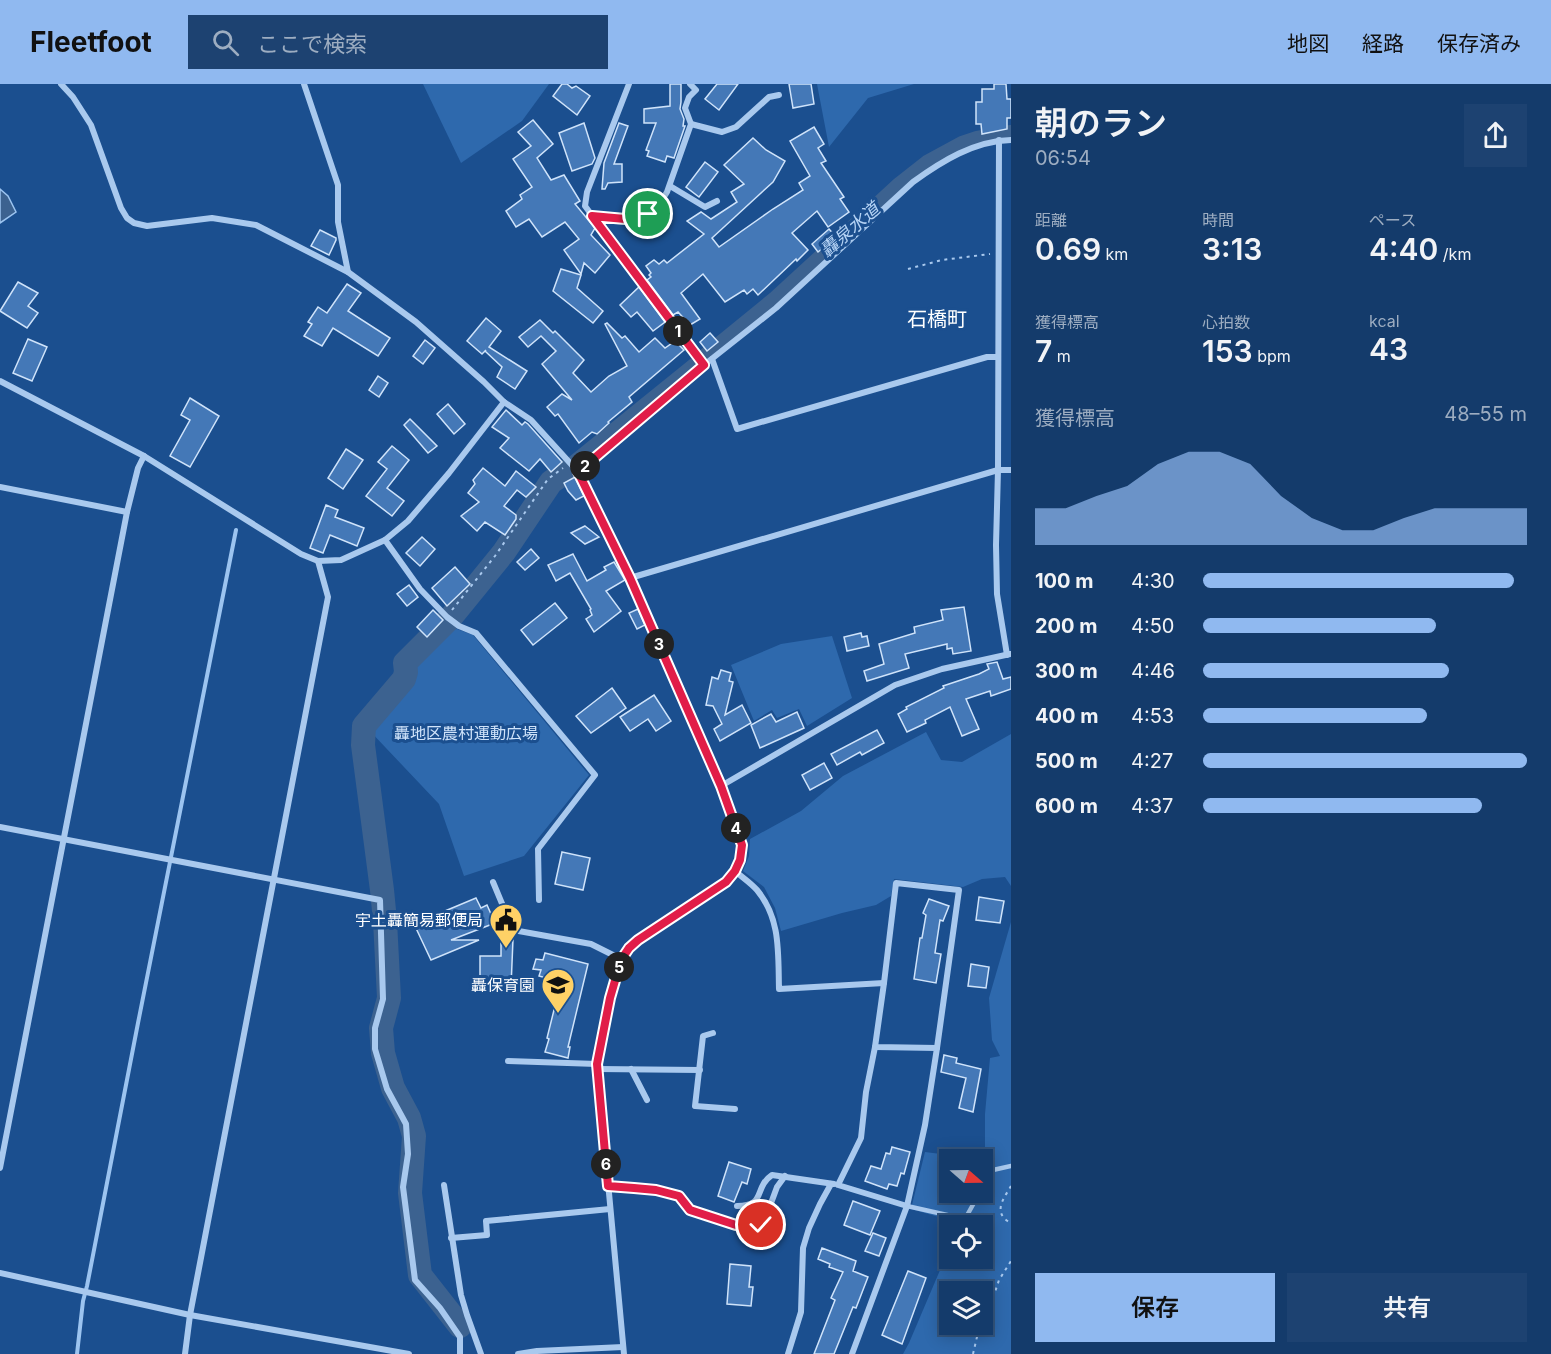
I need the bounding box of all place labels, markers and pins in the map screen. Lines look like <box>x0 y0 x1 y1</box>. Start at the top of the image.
pin <box>622 188 673 239</box>
pin: 1 <box>663 316 693 346</box>
pin: 2 <box>570 451 600 481</box>
pin: 3 <box>644 629 674 659</box>
pin: 4 <box>721 813 751 843</box>
public building icon: 宇土轟簡易郵便局 <box>488 902 524 949</box>
place label: 宇土轟簡易郵便局 <box>355 910 483 930</box>
pin: 5 <box>604 952 634 982</box>
school or university icon: 轟保育園 <box>540 967 576 1014</box>
place label: 轟保育園 <box>471 975 535 995</box>
pin: 6 <box>591 1149 621 1179</box>
pin <box>735 1199 786 1250</box>

